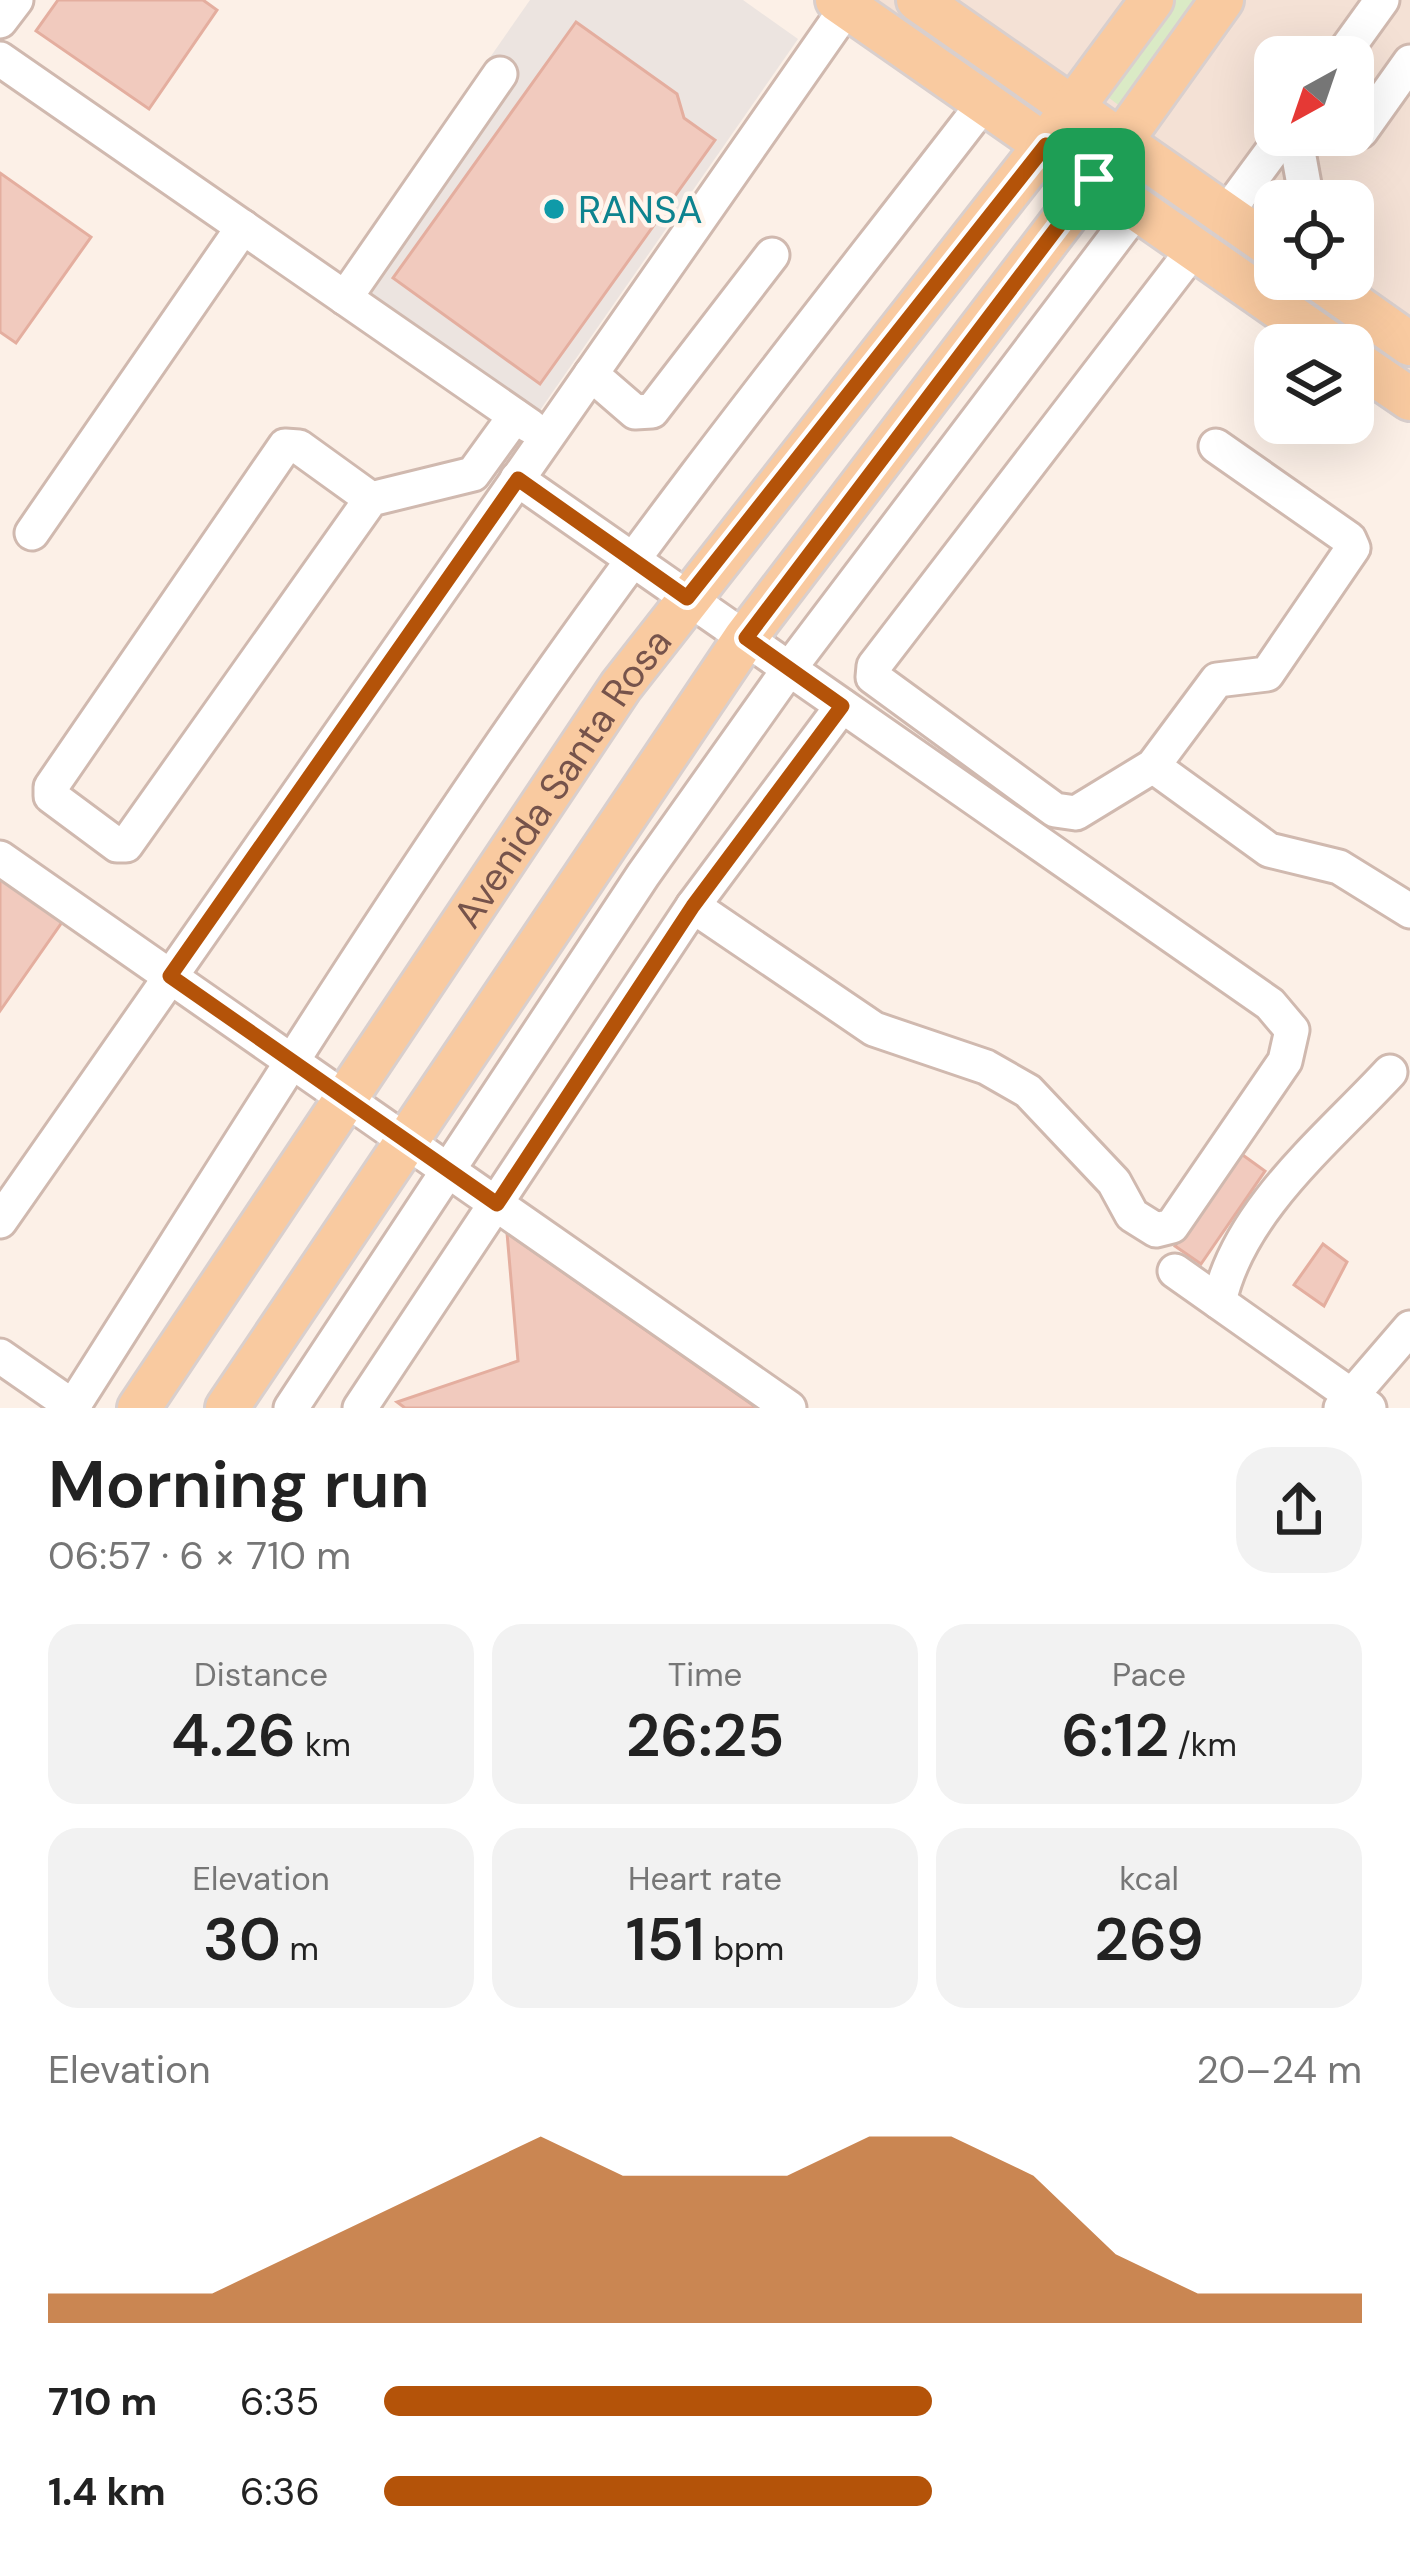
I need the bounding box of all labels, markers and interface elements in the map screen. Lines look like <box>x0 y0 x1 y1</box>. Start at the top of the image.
north arrow <box>1254 36 1374 156</box>
map controls <box>1254 36 1374 444</box>
pin <box>1043 128 1145 230</box>
icon: arrive <box>1061 146 1127 212</box>
button: locate <box>1254 180 1374 300</box>
place label: RANSA <box>578 184 703 235</box>
marker: RANSA <box>541 196 567 222</box>
button: layers <box>1254 324 1374 444</box>
street label: Avenida Santa Rosa <box>442 618 683 938</box>
text: Morning run <box>48 1442 430 1527</box>
button: share <box>1236 1447 1362 1573</box>
text: 06:57 · 6 × 710 m <box>48 1530 351 1581</box>
text: Distance <box>194 1653 328 1696</box>
text: Time <box>668 1653 742 1696</box>
text: Pace <box>1112 1653 1186 1696</box>
text: 4.26 <box>171 1696 296 1775</box>
text: 26:25 <box>626 1696 784 1775</box>
text: 6:12 <box>1061 1696 1169 1775</box>
text: km <box>296 1723 351 1766</box>
text: /km <box>1169 1723 1237 1766</box>
text: Elevation <box>192 1857 330 1900</box>
text: Heart rate <box>628 1857 782 1900</box>
text: kcal <box>1119 1857 1179 1900</box>
text: 30 <box>203 1900 281 1979</box>
text: 151 <box>626 1900 705 1979</box>
text: 269 <box>1094 1900 1204 1979</box>
text: m <box>281 1927 319 1970</box>
text: bpm <box>705 1927 784 1970</box>
text: Elevation <box>48 2044 211 2095</box>
text: 20–24 m <box>1197 2044 1362 2095</box>
text: 710 m <box>48 2376 157 2427</box>
text: 6:35 <box>240 2376 319 2427</box>
text: 1.4 km <box>48 2466 166 2517</box>
text: 6:36 <box>240 2466 320 2517</box>

